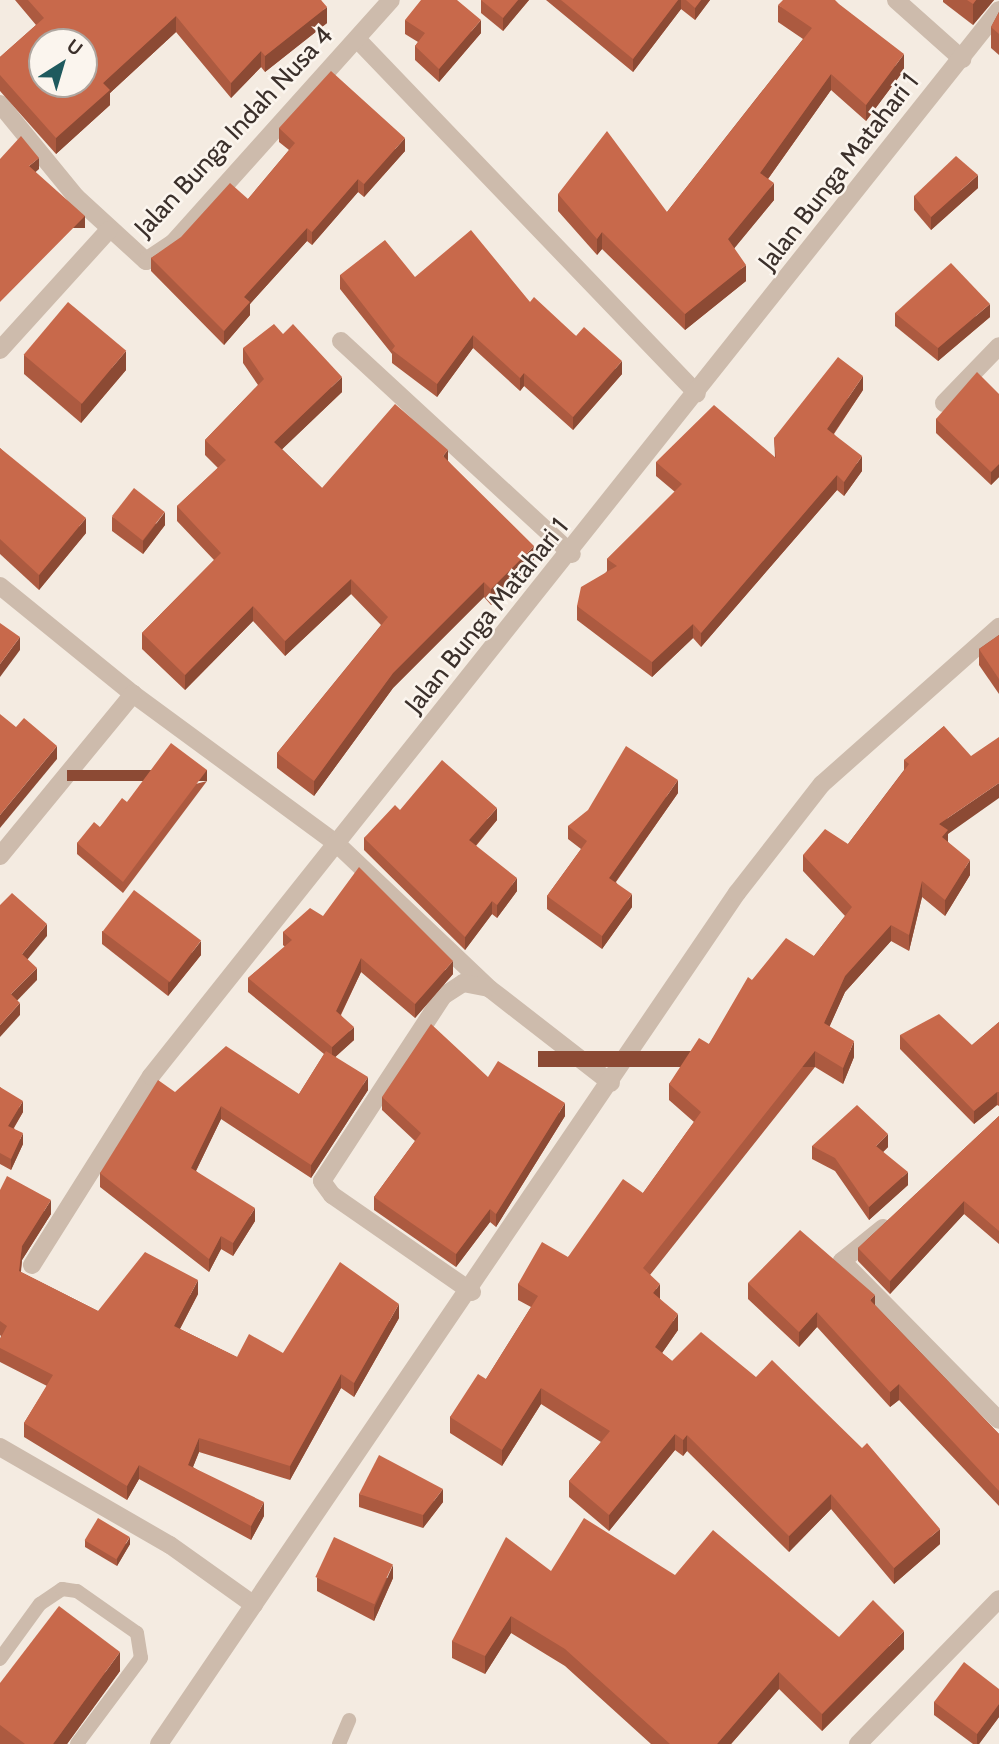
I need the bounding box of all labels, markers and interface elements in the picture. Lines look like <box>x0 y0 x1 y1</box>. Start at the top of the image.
street label: Jalan Bunga Indah Nusa 4 <box>128 20 340 244</box>
north arrow <box>28 28 98 98</box>
text: U <box>62 34 87 61</box>
street label: Jalan Bunga Matahari 1 <box>752 67 926 277</box>
street label: Jalan Bunga Matahari 1 <box>399 512 575 720</box>

